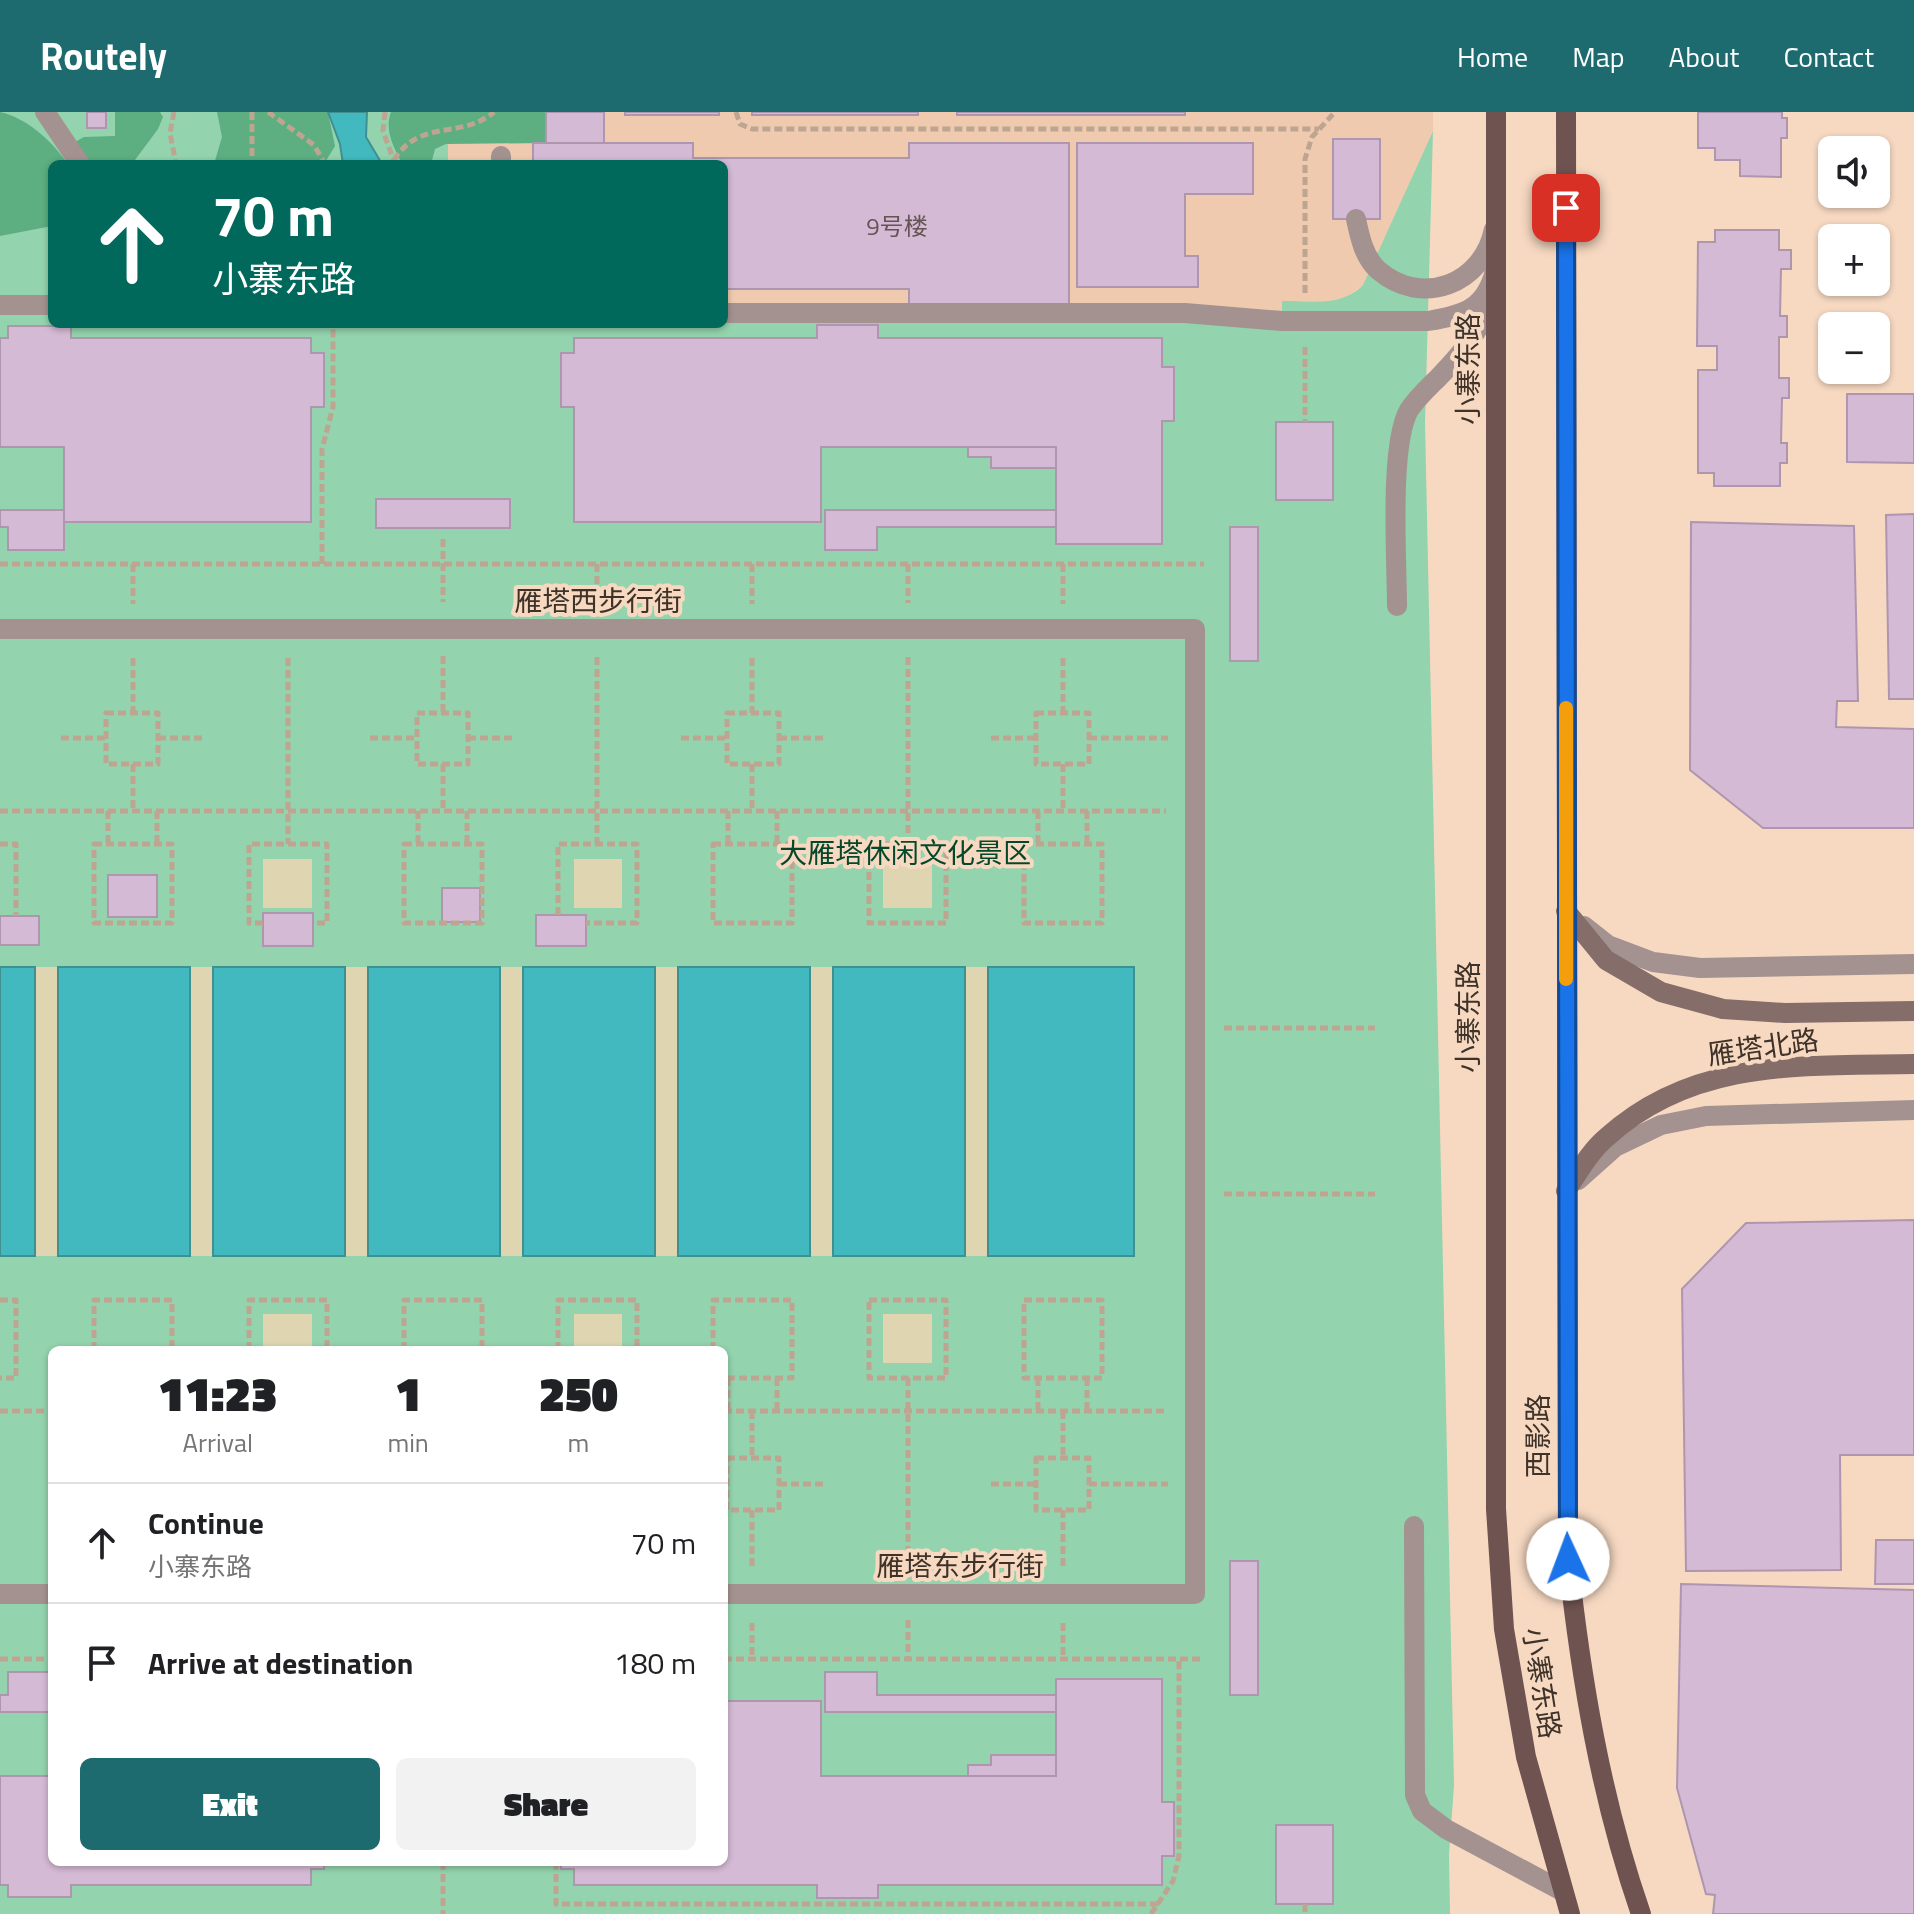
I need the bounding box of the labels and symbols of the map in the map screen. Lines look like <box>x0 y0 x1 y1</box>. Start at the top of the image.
pin <box>1532 174 1600 242</box>
house number: 9号楼 <box>866 208 928 244</box>
street label: 小寨东路 <box>1446 313 1489 425</box>
street label: 雁塔西步行街 <box>514 579 682 622</box>
park label: 大雁塔休闲文化景区 <box>779 831 1031 874</box>
street label: 小寨东路 <box>1446 961 1489 1073</box>
street label: 雁塔北路 <box>1704 1017 1821 1076</box>
street label: 西影路 <box>1516 1394 1559 1478</box>
position arrow <box>1526 1517 1610 1601</box>
street label: 雁塔东步行街 <box>876 1544 1044 1587</box>
street label: 小寨东路 <box>1512 1624 1572 1742</box>

